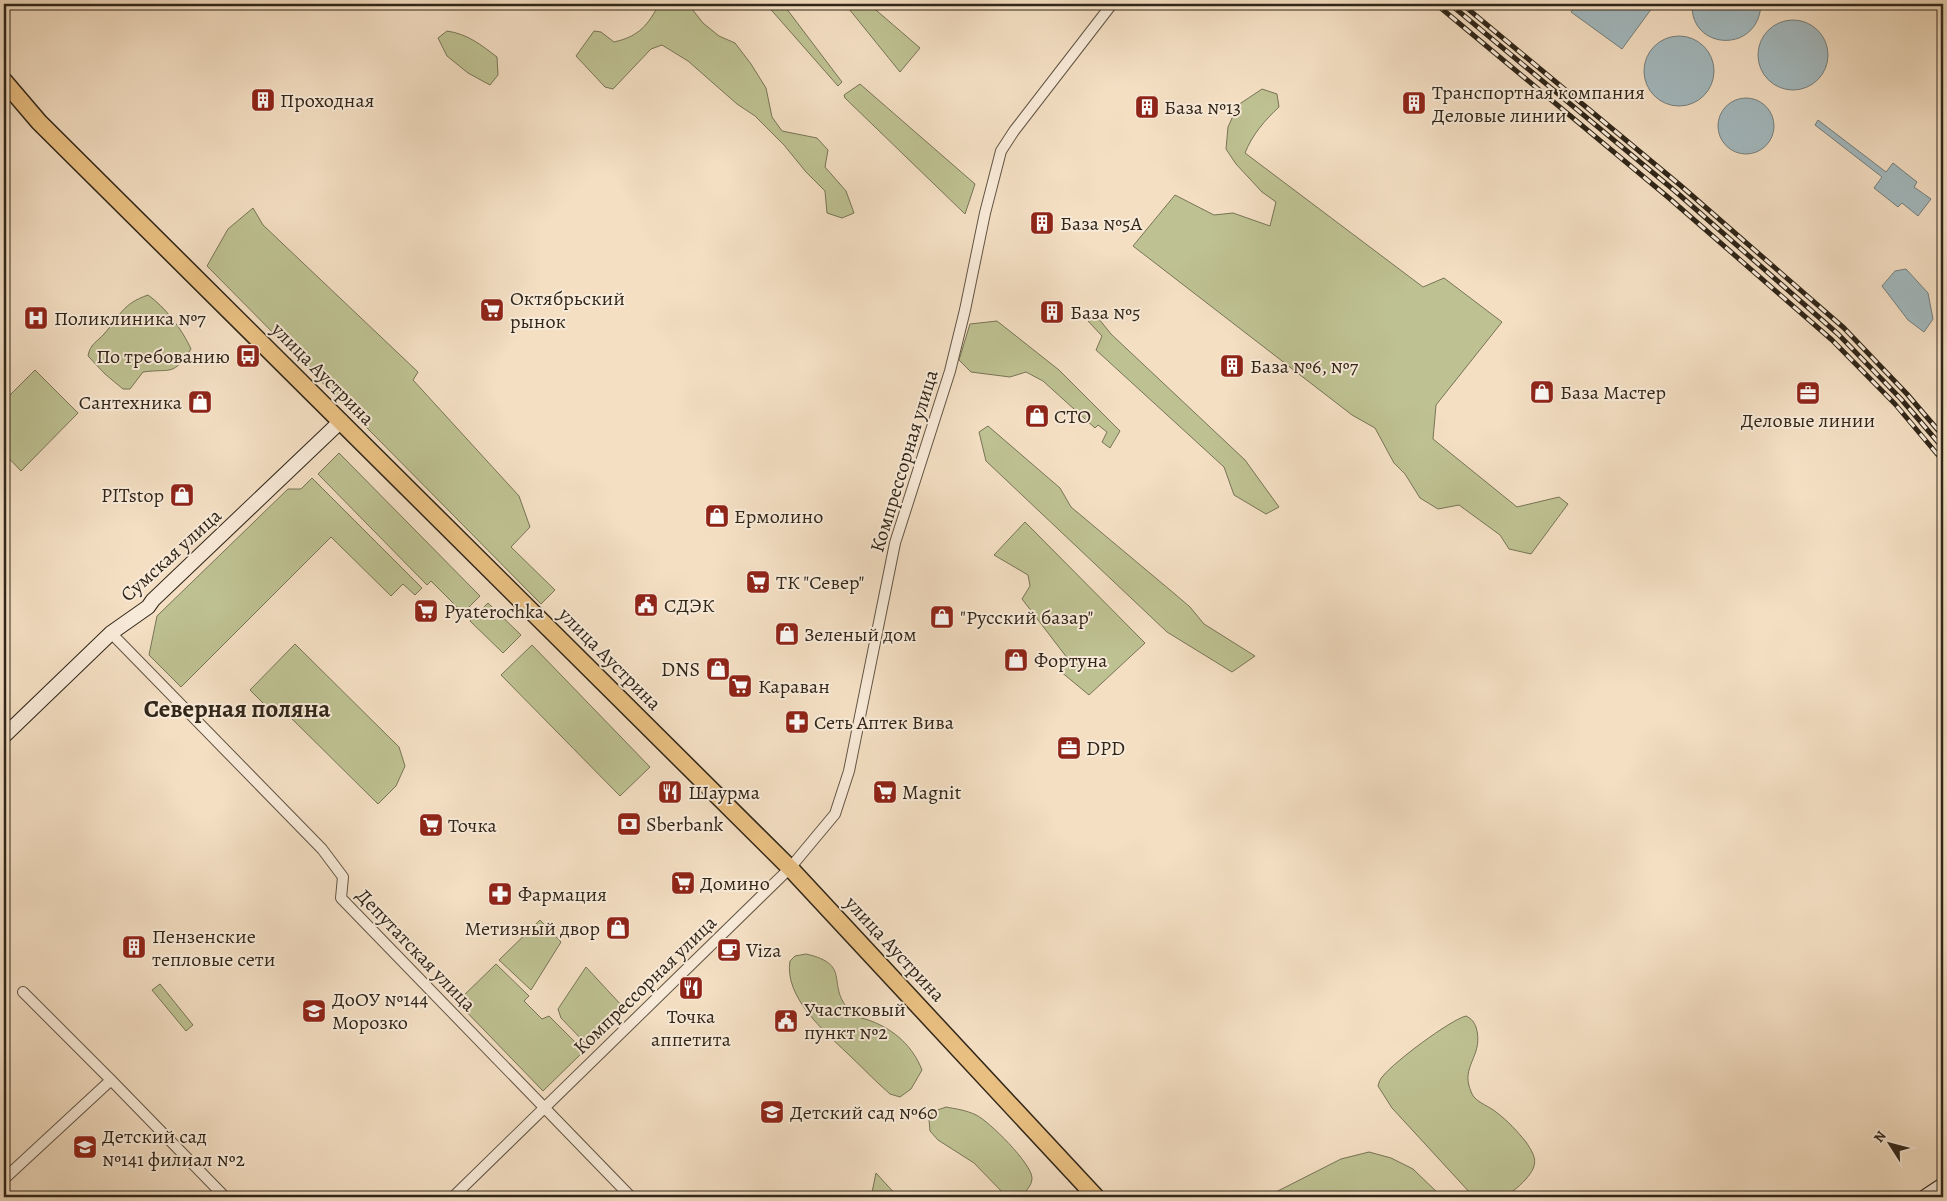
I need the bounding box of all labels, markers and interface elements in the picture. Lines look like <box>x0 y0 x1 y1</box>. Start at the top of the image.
place label: Транспортная компания Деловые линии <box>1432 79 1645 129</box>
building icon: Проходная <box>250 87 276 113</box>
place label: Проходная <box>280 87 374 114</box>
building icon: Транспортная компания Деловые линии <box>1401 90 1427 116</box>
building icon: База №13 <box>1134 94 1160 120</box>
place label: База №13 <box>1164 94 1241 121</box>
building icon: База №5А <box>1029 210 1055 236</box>
place label: База №5А <box>1060 210 1143 237</box>
place label: Октябрьский рынок <box>510 285 625 335</box>
supermarket icon: Октябрьский рынок <box>479 297 505 323</box>
building icon: База №5 <box>1039 299 1065 325</box>
place label: База №5 <box>1070 299 1141 326</box>
hospital icon: Поликлиника №7 <box>23 305 49 331</box>
place label: Поликлиника №7 <box>54 305 206 332</box>
street label: улица Аустрина <box>265 316 381 432</box>
place label: По требованию <box>96 343 230 370</box>
bus stop icon: По требованию <box>235 343 261 369</box>
building icon: База №6, №7 <box>1219 353 1245 379</box>
place label: База №6, №7 <box>1250 353 1359 380</box>
street label: Компрессорная улица <box>863 366 945 556</box>
shop icon: База Мастер <box>1529 379 1555 405</box>
place label: База Мастер <box>1560 379 1666 406</box>
office icon: Деловые линии <box>1795 380 1821 406</box>
place label: Сантехника <box>79 389 183 416</box>
shop icon: Сантехника <box>187 389 213 415</box>
shop icon: СТО <box>1024 403 1050 429</box>
place label: СТО <box>1054 403 1091 430</box>
place label: Деловые линии <box>1741 407 1875 434</box>
place label: PITstop <box>101 482 164 509</box>
shop icon: PITstop <box>169 482 195 508</box>
street label: Сумская улица <box>115 502 228 608</box>
shop icon: Ермолино <box>704 503 730 529</box>
place label: Ермолино <box>734 503 823 530</box>
supermarket icon: ТК "Север" <box>745 569 771 595</box>
place label: ТК "Север" <box>776 569 864 596</box>
public building icon: СДЭК <box>633 592 659 618</box>
place label: СДЭК <box>664 592 715 619</box>
supermarket icon: Pyaterochka <box>413 598 439 624</box>
place label: Pyaterochka <box>444 598 545 625</box>
street label: улица Аустрина <box>552 601 668 717</box>
shop icon: "Русский базар" <box>929 604 955 630</box>
place label: "Русский базар" <box>960 604 1094 631</box>
shop icon: Зеленый дом <box>774 621 800 647</box>
place label: Зеленый дом <box>804 621 917 648</box>
shop icon: Фортуна <box>1003 647 1029 673</box>
place label: Фортуна <box>1034 647 1108 674</box>
place label: DNS <box>661 656 700 683</box>
shop icon: DNS <box>705 656 731 682</box>
supermarket icon: Караван <box>727 673 753 699</box>
place label: Караван <box>758 673 830 700</box>
district label: Северная поляна <box>144 692 330 726</box>
pharmacy icon: Сеть Аптек Вива <box>784 709 810 735</box>
place label: Сеть Аптек Вива <box>814 709 955 736</box>
office icon: DPD <box>1056 735 1082 761</box>
place label: DPD <box>1086 735 1125 762</box>
restaurant icon: Шаурма <box>657 779 683 805</box>
place label: Шаурма <box>688 779 761 806</box>
supermarket icon: Magnit <box>872 779 898 805</box>
place label: Magnit <box>902 779 962 806</box>
bank icon: Sberbank <box>616 811 642 837</box>
place label: Sberbank <box>646 811 724 838</box>
supermarket icon: Точка <box>418 812 444 838</box>
place label: Точка <box>448 812 497 839</box>
supermarket icon: Домино <box>670 870 696 896</box>
place label: Домино <box>700 870 770 897</box>
pharmacy icon: Фармация <box>487 881 513 907</box>
place label: Фармация <box>518 881 607 908</box>
street label: Депутатская улица <box>350 882 482 1018</box>
street label: улица Аустрина <box>838 889 952 1008</box>
street label: Компрессорная улица <box>567 909 723 1061</box>
place label: Метизный двор <box>465 915 600 942</box>
shop icon: Метизный двор <box>605 915 631 941</box>
place label: Пензенские тепловые сети <box>152 923 275 973</box>
building icon: Пензенские тепловые сети <box>121 934 147 960</box>
cafe icon: Viza <box>716 937 742 963</box>
place label: Viza <box>745 937 782 964</box>
restaurant icon: Точка аппетита <box>678 975 704 1001</box>
place label: ДоОУ №144 Морозко <box>332 986 428 1036</box>
place label: Участковый пункт №2 <box>804 996 906 1046</box>
school or university icon: ДоОУ №144 Морозко <box>301 998 327 1024</box>
place label: Точка аппетита <box>651 1003 732 1053</box>
public building icon: Участковый пункт №2 <box>773 1008 799 1034</box>
school or university icon: Детский сад №60 <box>759 1099 785 1125</box>
place label: Детский сад №60 <box>790 1099 938 1126</box>
north arrow <box>1864 1118 1914 1168</box>
place label: Детский сад №141 филиал №2 <box>102 1123 245 1173</box>
text: N <box>1869 1127 1891 1146</box>
school or university icon: Детский сад №141 филиал №2 <box>72 1134 98 1160</box>

